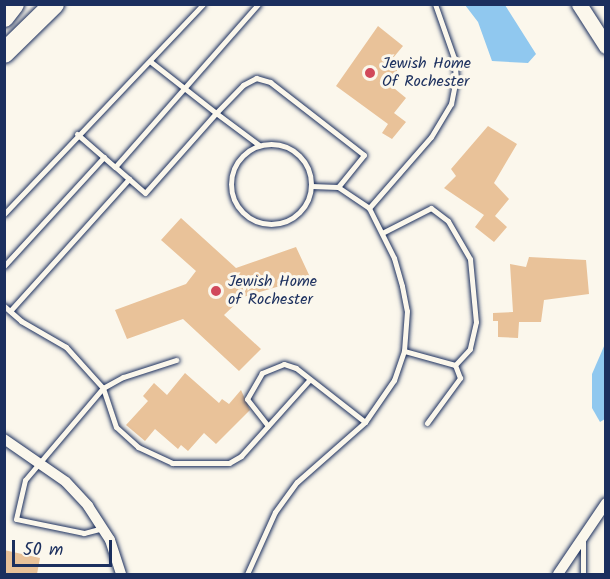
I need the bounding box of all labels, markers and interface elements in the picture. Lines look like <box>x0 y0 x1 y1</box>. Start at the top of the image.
place label: Jewish Home Of Rochester <box>382 54 471 92</box>
marker: Jewish Home Of Rochester <box>363 66 377 80</box>
place label: Jewish Home of Rochester <box>228 272 317 310</box>
marker: Jewish Home of Rochester <box>209 284 223 298</box>
scale bar <box>15 528 116 566</box>
text: 50 m <box>23 536 63 565</box>

